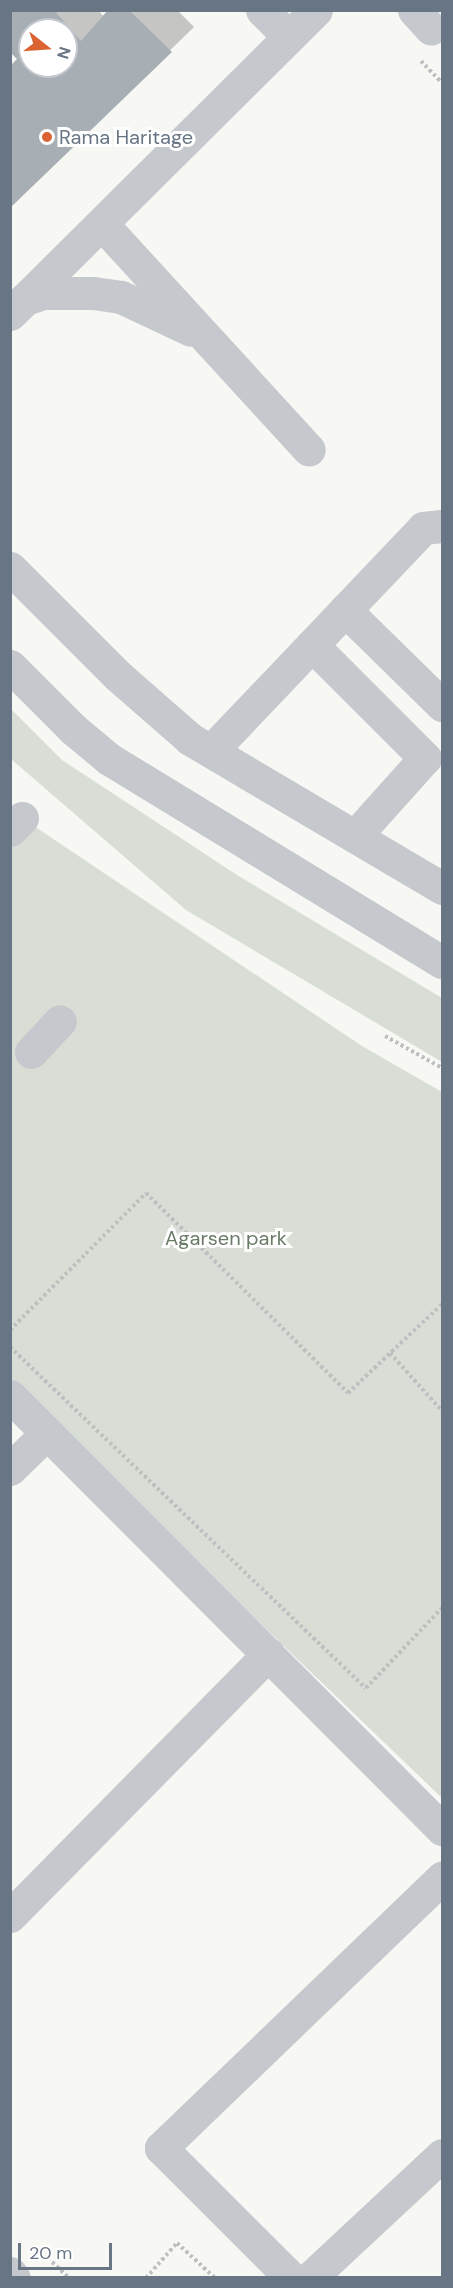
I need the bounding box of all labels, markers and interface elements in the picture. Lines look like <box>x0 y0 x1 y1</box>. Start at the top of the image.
north arrow <box>18 18 78 78</box>
text: N <box>52 44 76 61</box>
place label: Rama Haritage <box>59 125 193 149</box>
marker: Rama Haritage <box>40 130 54 144</box>
park label: Agarsen park <box>165 1226 287 1250</box>
scale bar <box>21 2231 116 2269</box>
text: 20 m <box>29 2241 72 2265</box>

